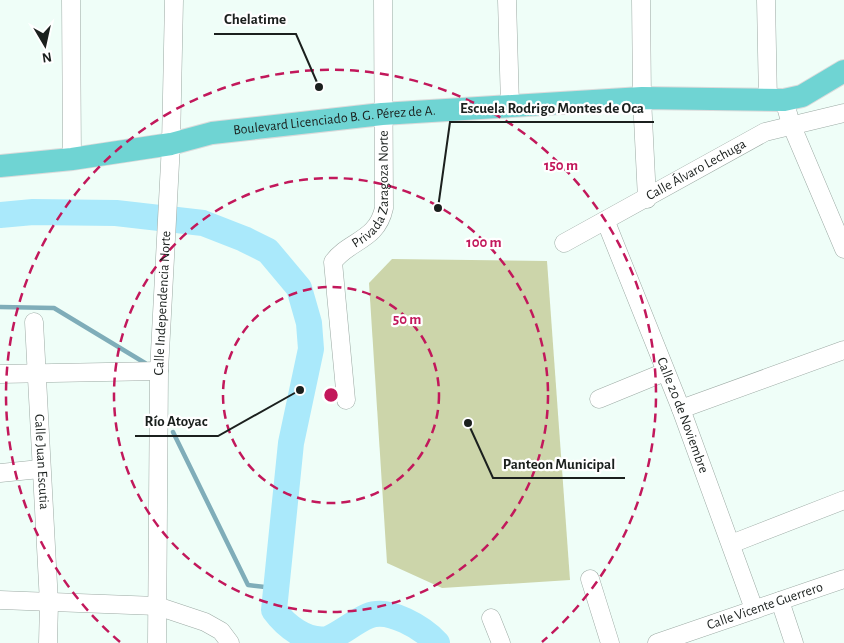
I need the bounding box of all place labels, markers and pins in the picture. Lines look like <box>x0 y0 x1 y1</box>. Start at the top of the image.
callout: Chelatime <box>214 4 296 34</box>
callout: Escuela Rodrigo Montes de Oca <box>450 92 654 122</box>
centre of rings <box>322 386 340 404</box>
callout: Río Atoyac <box>135 406 218 436</box>
callout: Panteon Municipal <box>493 448 625 478</box>

